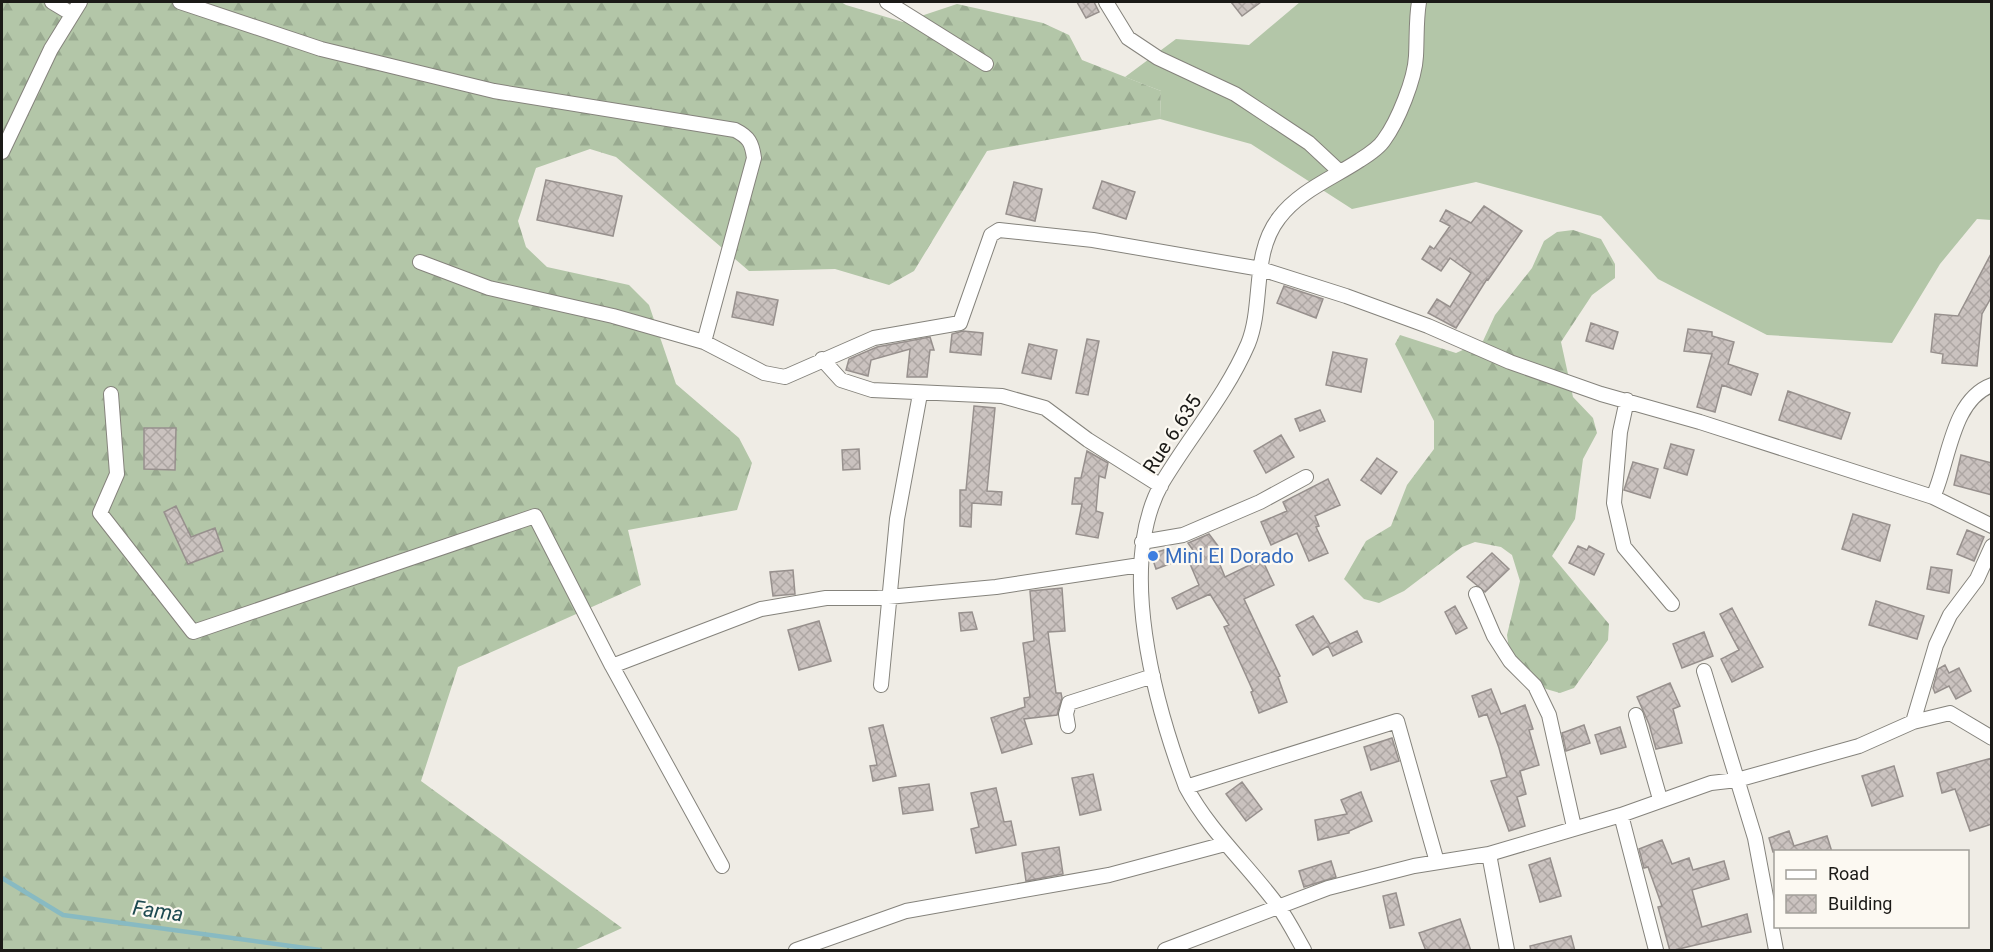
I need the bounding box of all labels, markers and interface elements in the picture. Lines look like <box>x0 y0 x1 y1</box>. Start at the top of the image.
street label: Rue 6.635 <box>1138 390 1206 478</box>
place label: Mini El Dorado <box>1165 544 1294 568</box>
marker: Mini El Dorado <box>1146 549 1160 563</box>
legend <box>1774 850 1969 928</box>
text: Road <box>1828 863 1869 884</box>
text: Building <box>1828 893 1892 914</box>
water label: Fama <box>131 896 185 926</box>

